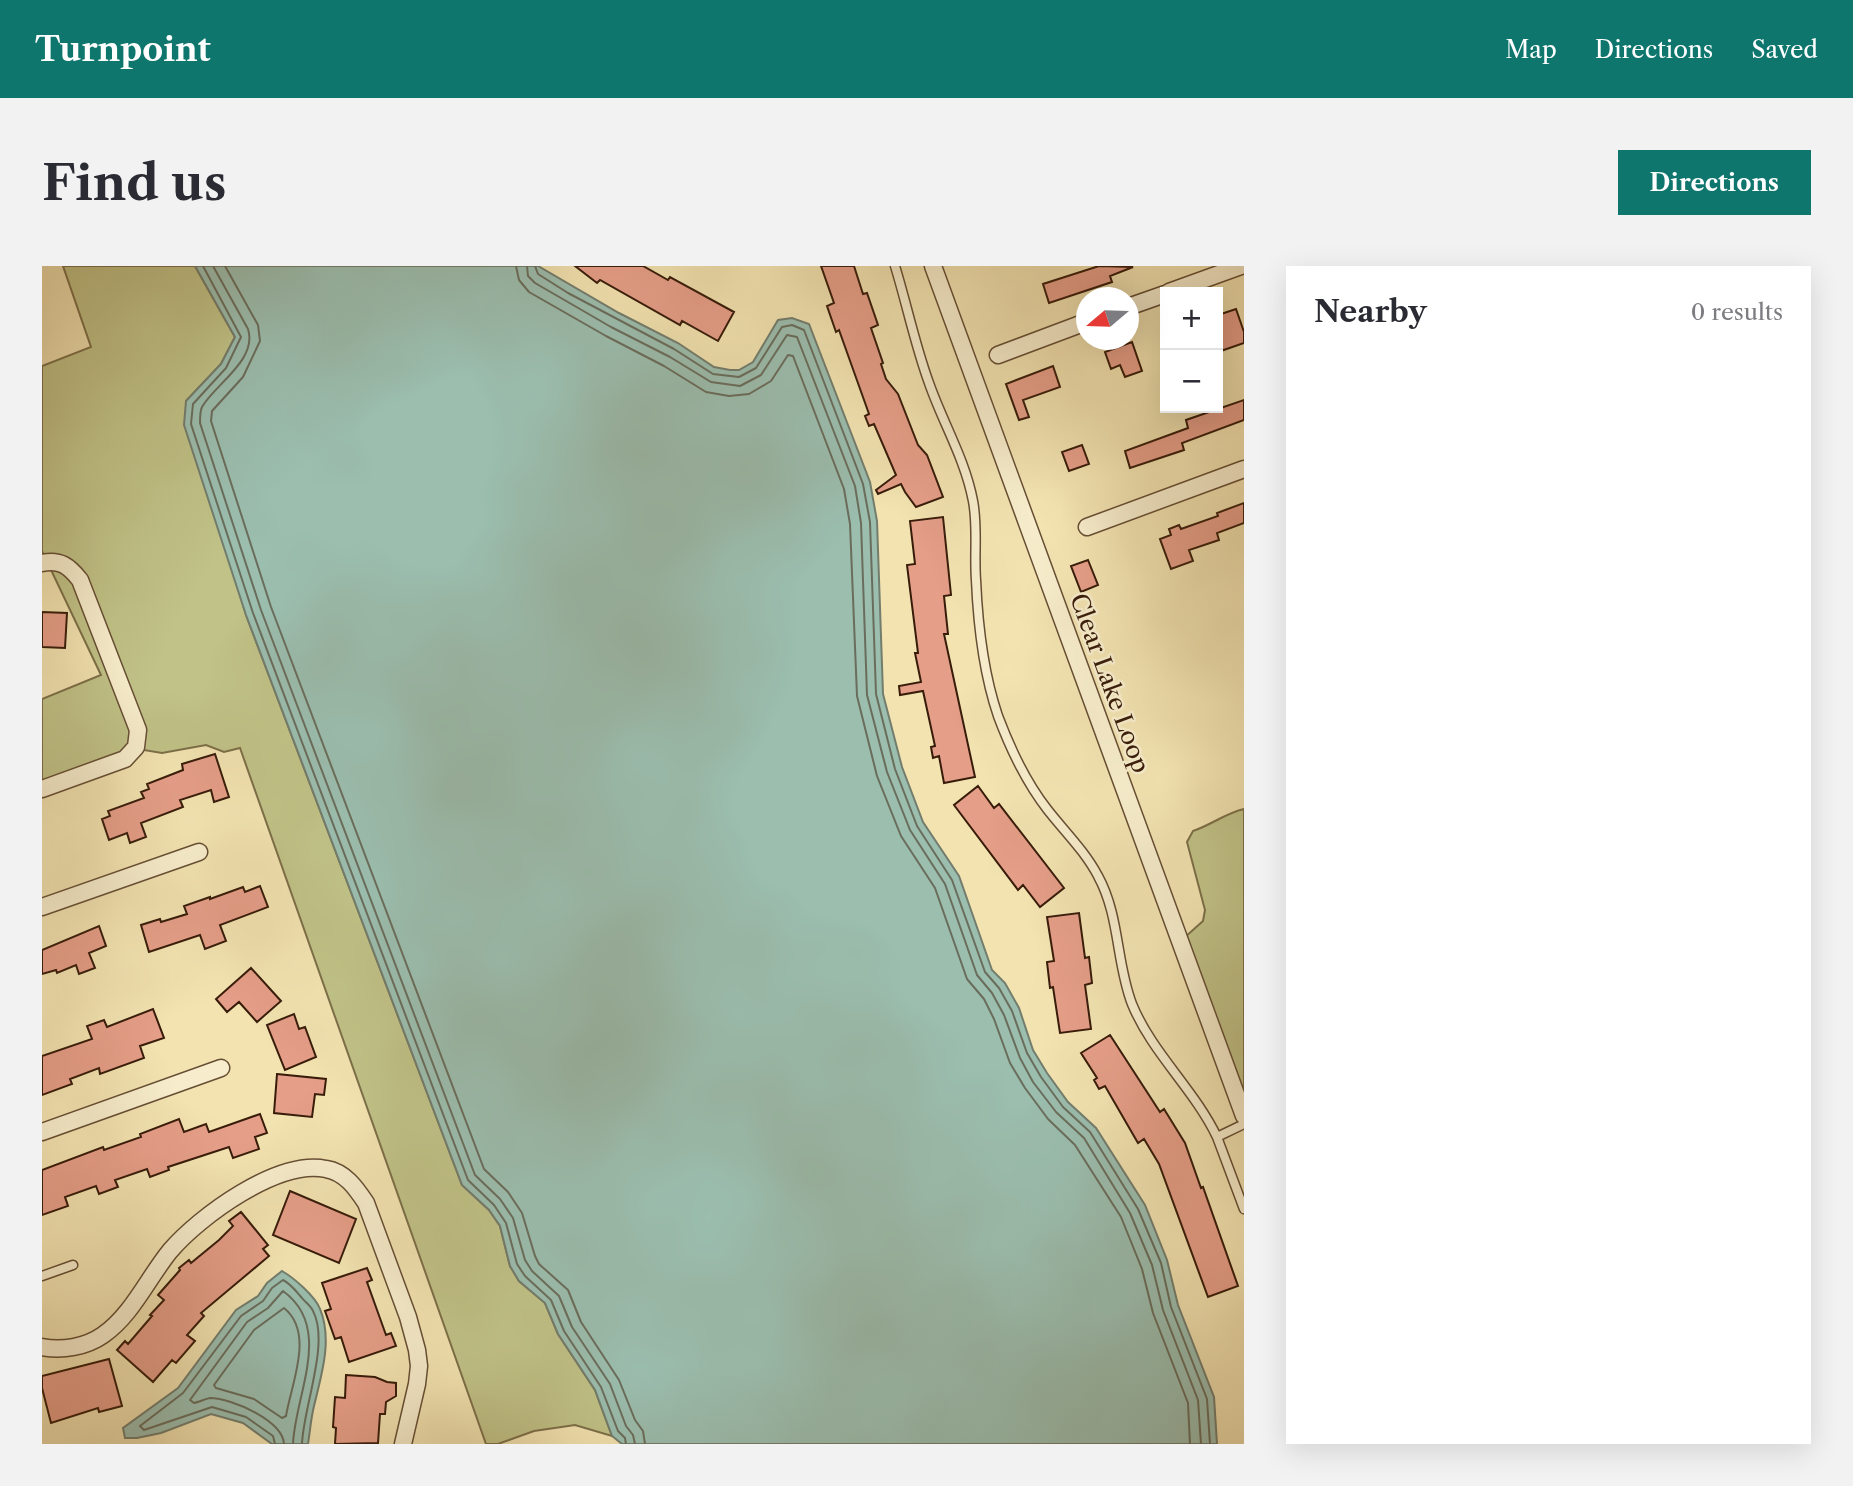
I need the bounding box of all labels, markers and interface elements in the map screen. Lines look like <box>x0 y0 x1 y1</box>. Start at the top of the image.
text: Turnpoint <box>35 29 211 70</box>
text: Map <box>1505 35 1557 64</box>
text: Directions <box>1595 35 1713 64</box>
text: Saved <box>1751 35 1818 64</box>
button: Directions <box>1618 150 1811 215</box>
text: Find us <box>42 152 226 213</box>
north arrow <box>1076 287 1139 350</box>
map controls <box>1160 287 1223 413</box>
button: + <box>1160 287 1223 350</box>
text: Nearby <box>1314 293 1427 330</box>
text: 0 results <box>1691 298 1783 326</box>
button: − <box>1160 350 1223 413</box>
street label: Clear Lake Loop <box>1064 589 1156 777</box>

